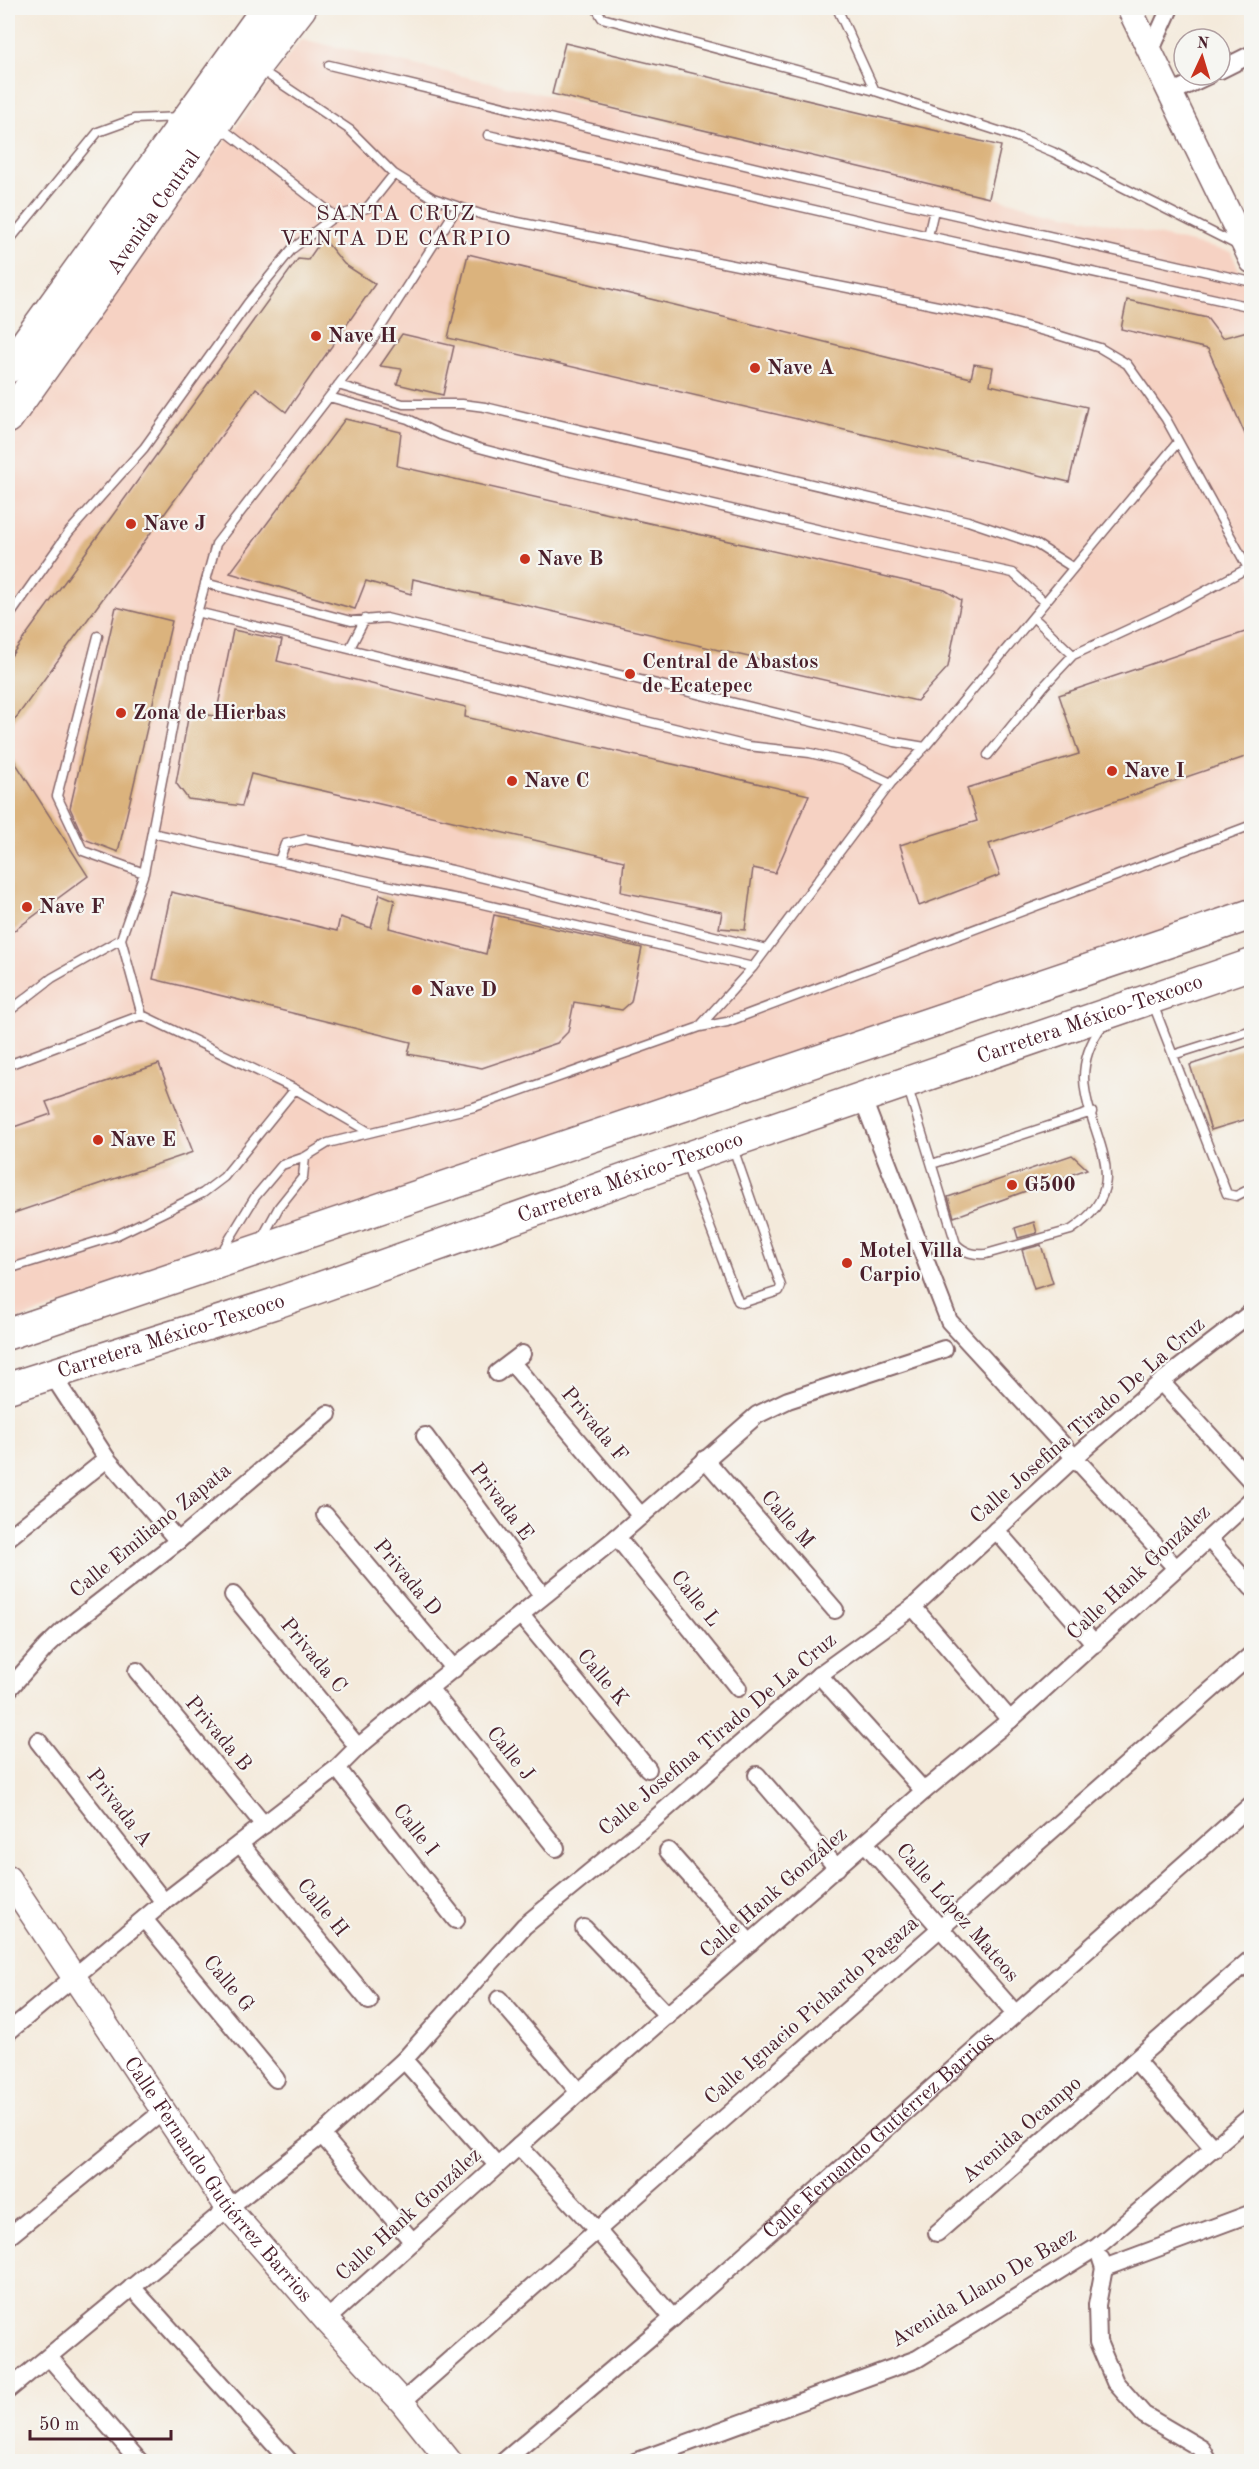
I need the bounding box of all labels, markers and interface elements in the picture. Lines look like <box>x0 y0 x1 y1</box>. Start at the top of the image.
north arrow <box>1172 27 1232 87</box>
text: N <box>1196 36 1210 52</box>
street label: Avenida Central <box>103 146 204 278</box>
district label: SANTA CRUZ VENTA DE CARPIO <box>280 203 512 250</box>
place label: Nave H <box>328 326 397 347</box>
marker: Nave H <box>309 329 323 343</box>
place label: Nave A <box>767 358 834 379</box>
marker: Nave A <box>748 361 762 375</box>
place label: Nave J <box>143 514 206 535</box>
marker: Nave J <box>124 517 138 531</box>
place label: Nave B <box>537 549 603 570</box>
marker: Nave B <box>518 552 532 566</box>
place label: Central de Abastos de Ecatepec <box>642 652 818 697</box>
marker: Central de Abastos de Ecatepec <box>623 667 637 681</box>
place label: Zona de Hierbas <box>133 703 286 724</box>
marker: Zona de Hierbas <box>114 706 128 720</box>
place label: Nave I <box>1124 761 1185 782</box>
marker: Nave I <box>1105 764 1119 778</box>
place label: Nave C <box>524 771 589 792</box>
marker: Nave C <box>505 774 519 788</box>
place label: Nave F <box>39 897 105 918</box>
marker: Nave F <box>20 900 34 914</box>
street label: Carretera México-Texcoco <box>974 971 1206 1068</box>
place label: Nave D <box>429 980 497 1001</box>
marker: Nave D <box>410 983 424 997</box>
street label: Carretera México-Texcoco <box>515 1129 746 1227</box>
place label: Nave E <box>110 1130 176 1151</box>
marker: Nave E <box>91 1133 105 1147</box>
place label: G500 <box>1024 1175 1076 1196</box>
marker: G500 <box>1005 1178 1019 1192</box>
place label: Motel Villa Carpio <box>859 1241 963 1286</box>
marker: Motel Villa Carpio <box>840 1256 854 1270</box>
street label: Carretera México-Texcoco <box>55 1290 288 1382</box>
street label: Calle Josefina Tirado De La Cruz <box>967 1314 1209 1528</box>
street label: Privada F <box>557 1383 631 1467</box>
street label: Privada E <box>465 1459 537 1545</box>
street label: Calle Emiliano Zapata <box>66 1460 236 1602</box>
street label: Calle M <box>756 1487 818 1553</box>
street label: Calle Hank González <box>1063 1501 1215 1645</box>
street label: Privada D <box>369 1536 445 1620</box>
street label: Calle L <box>666 1567 724 1631</box>
street label: Privada C <box>276 1615 350 1697</box>
street label: Calle Josefina Tirado De La Cruz <box>595 1630 841 1840</box>
street label: Calle K <box>572 1646 632 1710</box>
street label: Privada B <box>181 1692 255 1776</box>
street label: Calle J <box>482 1723 538 1785</box>
street label: Privada A <box>82 1765 156 1851</box>
street label: Calle I <box>388 1800 442 1860</box>
street label: Calle Hank González <box>696 1824 852 1962</box>
street label: Calle López Mateos <box>891 1840 1023 1986</box>
street label: Calle H <box>292 1875 352 1941</box>
street label: Calle Ignacio Pichardo Pagaza <box>701 1913 923 2109</box>
street label: Calle G <box>199 1952 257 2016</box>
street label: Calle Fernando Gutiérrez Barrios <box>759 2027 998 2243</box>
street label: Calle Fernando Gutiérrez Barrios <box>120 2053 316 2307</box>
street label: Avenida Ocampo <box>958 2073 1086 2187</box>
street label: Calle Hank González <box>332 2144 486 2286</box>
street label: Avenida Llano De Baez <box>888 2224 1080 2352</box>
scale bar <box>30 2403 171 2441</box>
text: 50 m <box>39 2416 79 2434</box>

